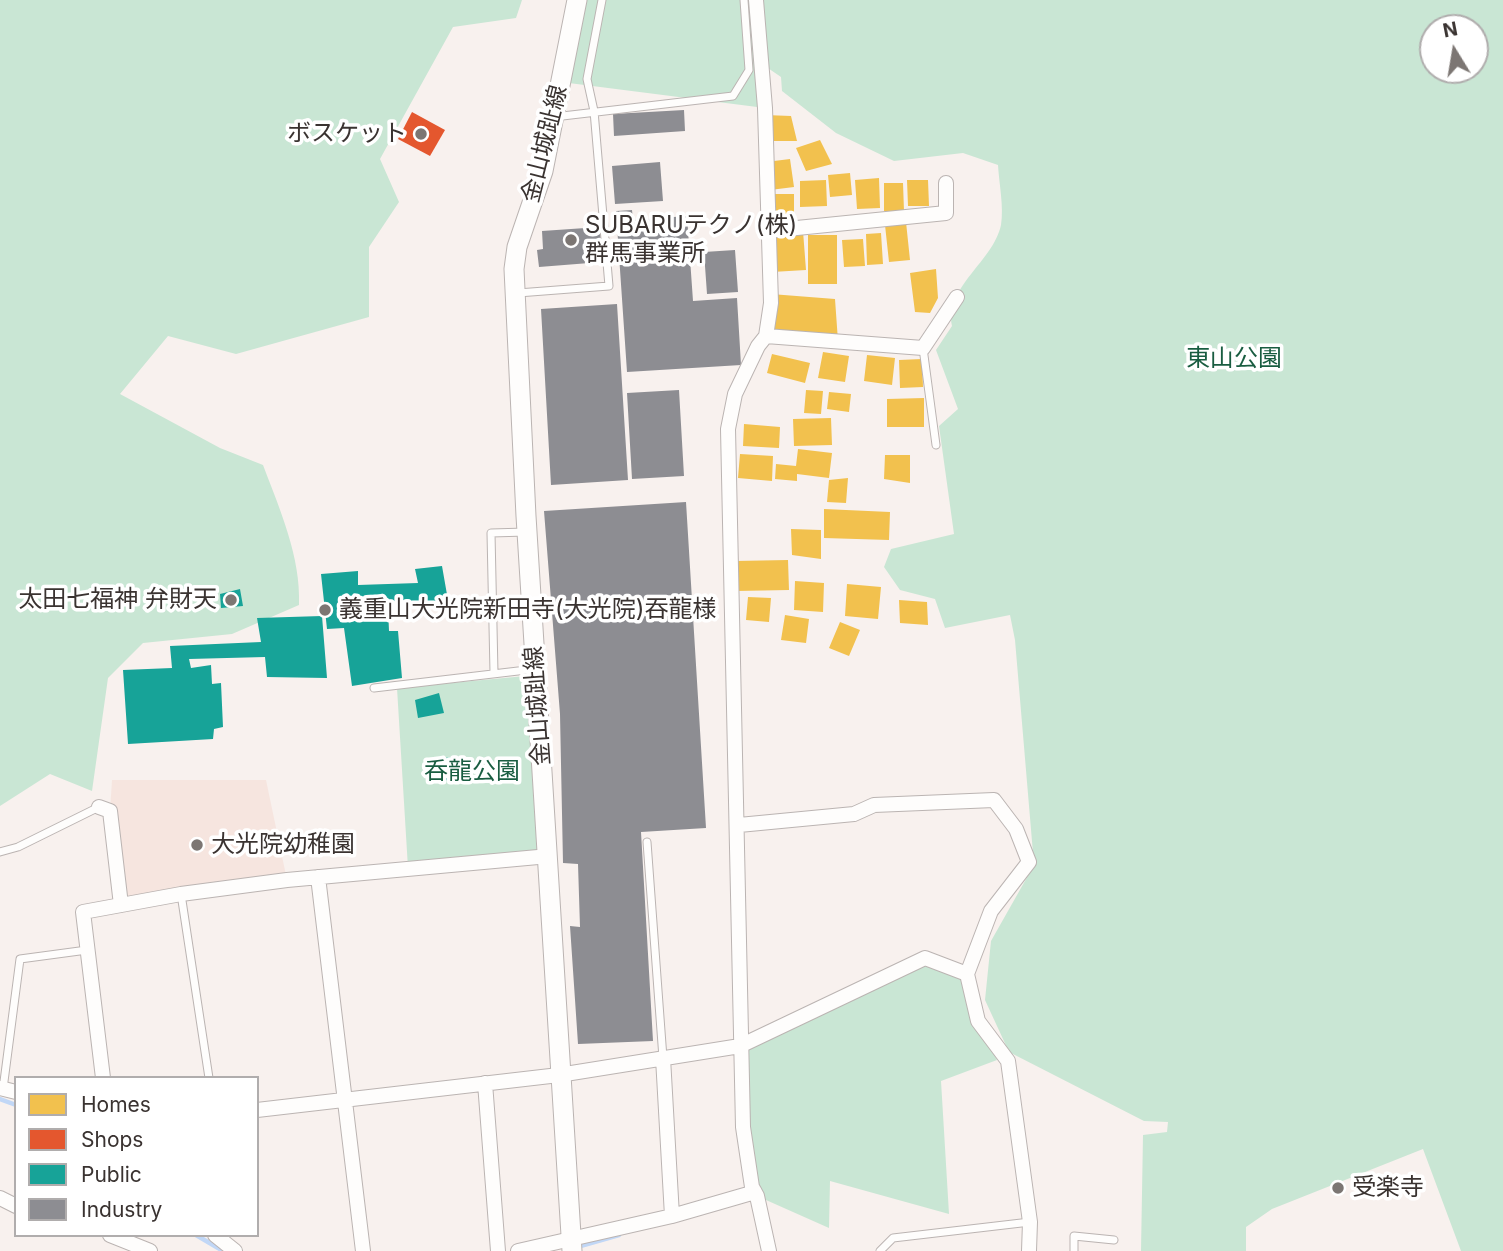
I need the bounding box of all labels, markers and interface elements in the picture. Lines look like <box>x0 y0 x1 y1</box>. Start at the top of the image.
north arrow <box>1419 14 1489 84</box>
text: N <box>1441 17 1460 43</box>
street label: 金山城趾線 <box>517 82 573 206</box>
place label: ボスケット <box>287 120 407 148</box>
marker: ボスケット <box>413 126 429 142</box>
place label: SUBARUテクノ(株) 群馬事業所 <box>585 212 797 268</box>
marker: SUBARUテクノ(株) 群馬事業所 <box>563 232 579 248</box>
park label: 東山公園 <box>1186 345 1282 373</box>
place label: 太田七福神 弁財天 <box>18 586 217 614</box>
marker: 太田七福神 弁財天 <box>223 592 239 608</box>
place label: 義重山大光院新田寺(大光院)吞龍様 <box>339 596 717 624</box>
marker: 義重山大光院新田寺(大光院)吞龍様 <box>317 602 333 618</box>
street label: 金山城趾線 <box>519 645 557 767</box>
park label: 呑龍公園 <box>424 758 520 786</box>
place label: 大光院幼稚園 <box>211 831 355 859</box>
marker: 大光院幼稚園 <box>189 837 205 853</box>
legend <box>14 1076 259 1237</box>
text: Homes <box>81 1092 151 1117</box>
text: Shops <box>81 1127 143 1152</box>
text: Public <box>81 1162 142 1187</box>
place label: 受楽寺 <box>1352 1174 1424 1202</box>
marker: 受楽寺 <box>1330 1180 1346 1196</box>
text: Industry <box>81 1197 162 1222</box>

